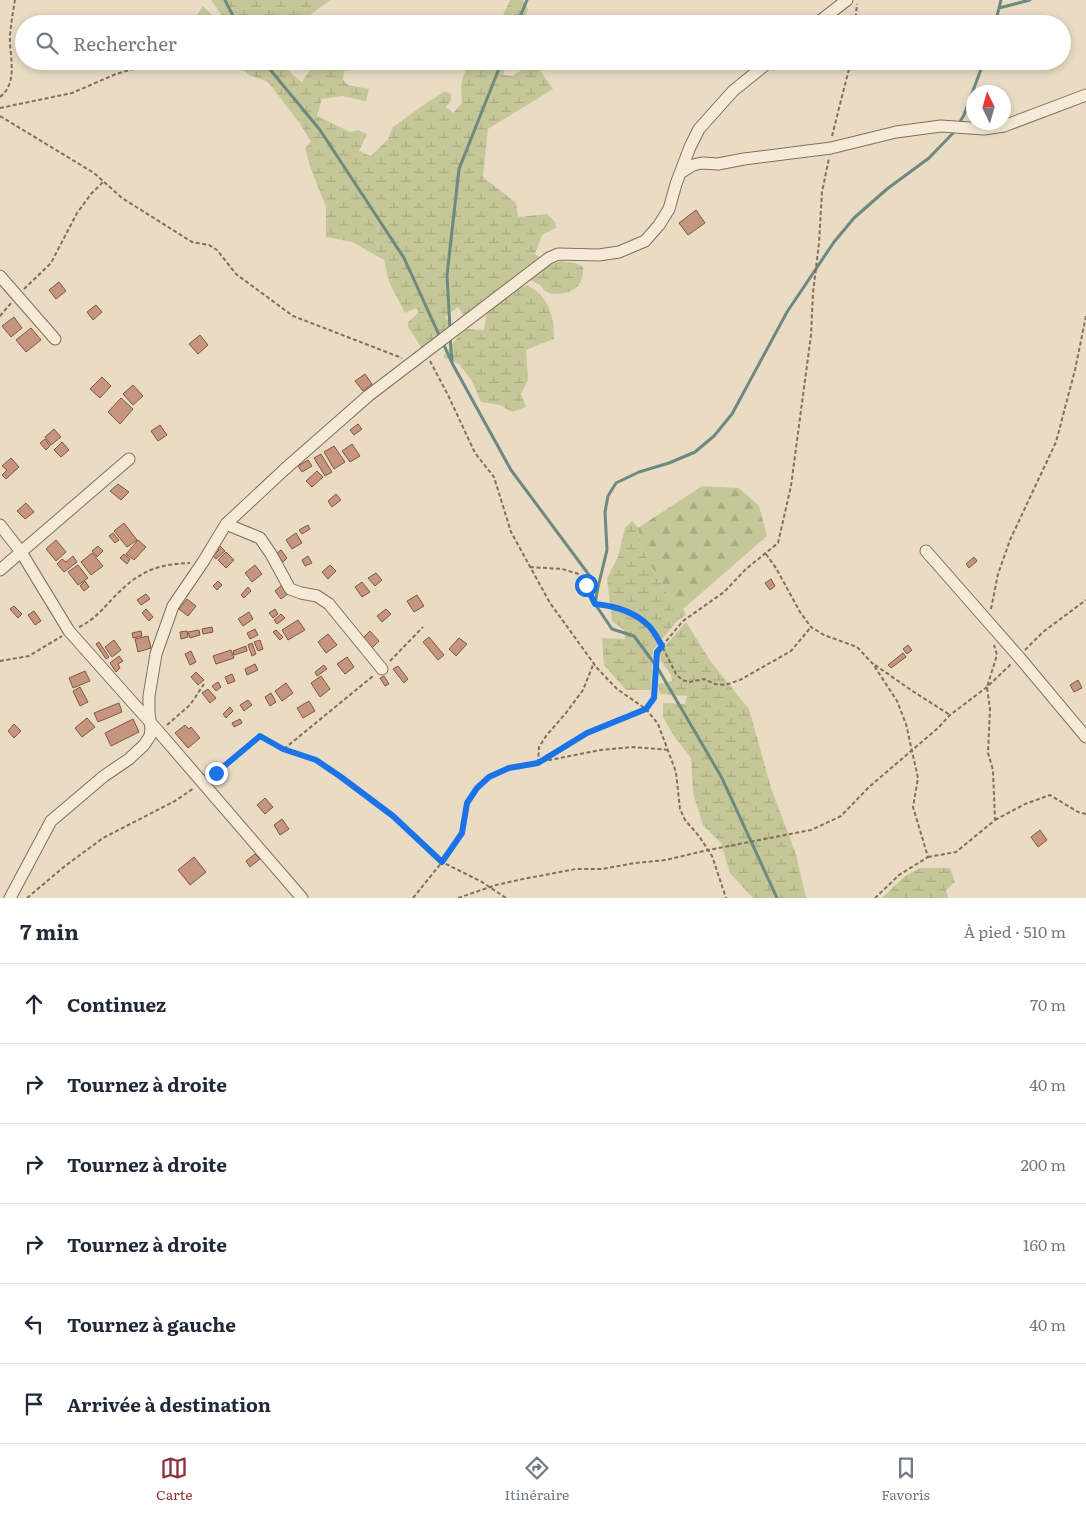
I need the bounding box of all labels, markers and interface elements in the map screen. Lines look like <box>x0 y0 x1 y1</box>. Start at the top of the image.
search box <box>15 15 1071 70</box>
icon: search <box>33 29 61 57</box>
text: Rechercher <box>73 29 177 57</box>
north arrow <box>966 85 1011 130</box>
route start <box>575 574 598 597</box>
route end <box>205 762 228 785</box>
text: 7 min <box>20 915 79 946</box>
text: À pied · 510 m <box>963 919 1066 943</box>
icon: ahead <box>20 990 48 1018</box>
text: Continuez <box>67 990 166 1018</box>
text: 70 m <box>1030 992 1066 1016</box>
icon: right <box>20 1070 48 1098</box>
text: Tournez à droite <box>67 1070 227 1098</box>
text: 40 m <box>1029 1072 1066 1096</box>
icon: right <box>20 1150 48 1178</box>
text: Tournez à droite <box>67 1150 227 1178</box>
text: 200 m <box>1021 1152 1066 1176</box>
icon: right <box>20 1230 48 1258</box>
text: Tournez à droite <box>67 1230 227 1258</box>
text: 160 m <box>1023 1232 1066 1256</box>
icon: left <box>20 1310 48 1338</box>
text: Tournez à gauche <box>67 1310 236 1338</box>
text: 40 m <box>1029 1312 1066 1336</box>
icon: arrive <box>20 1390 48 1418</box>
text: Arrivée à destination <box>67 1390 271 1418</box>
tab: Carte <box>156 1454 193 1504</box>
tab: Itinéraire <box>505 1454 569 1504</box>
tab: Favoris <box>881 1454 930 1504</box>

